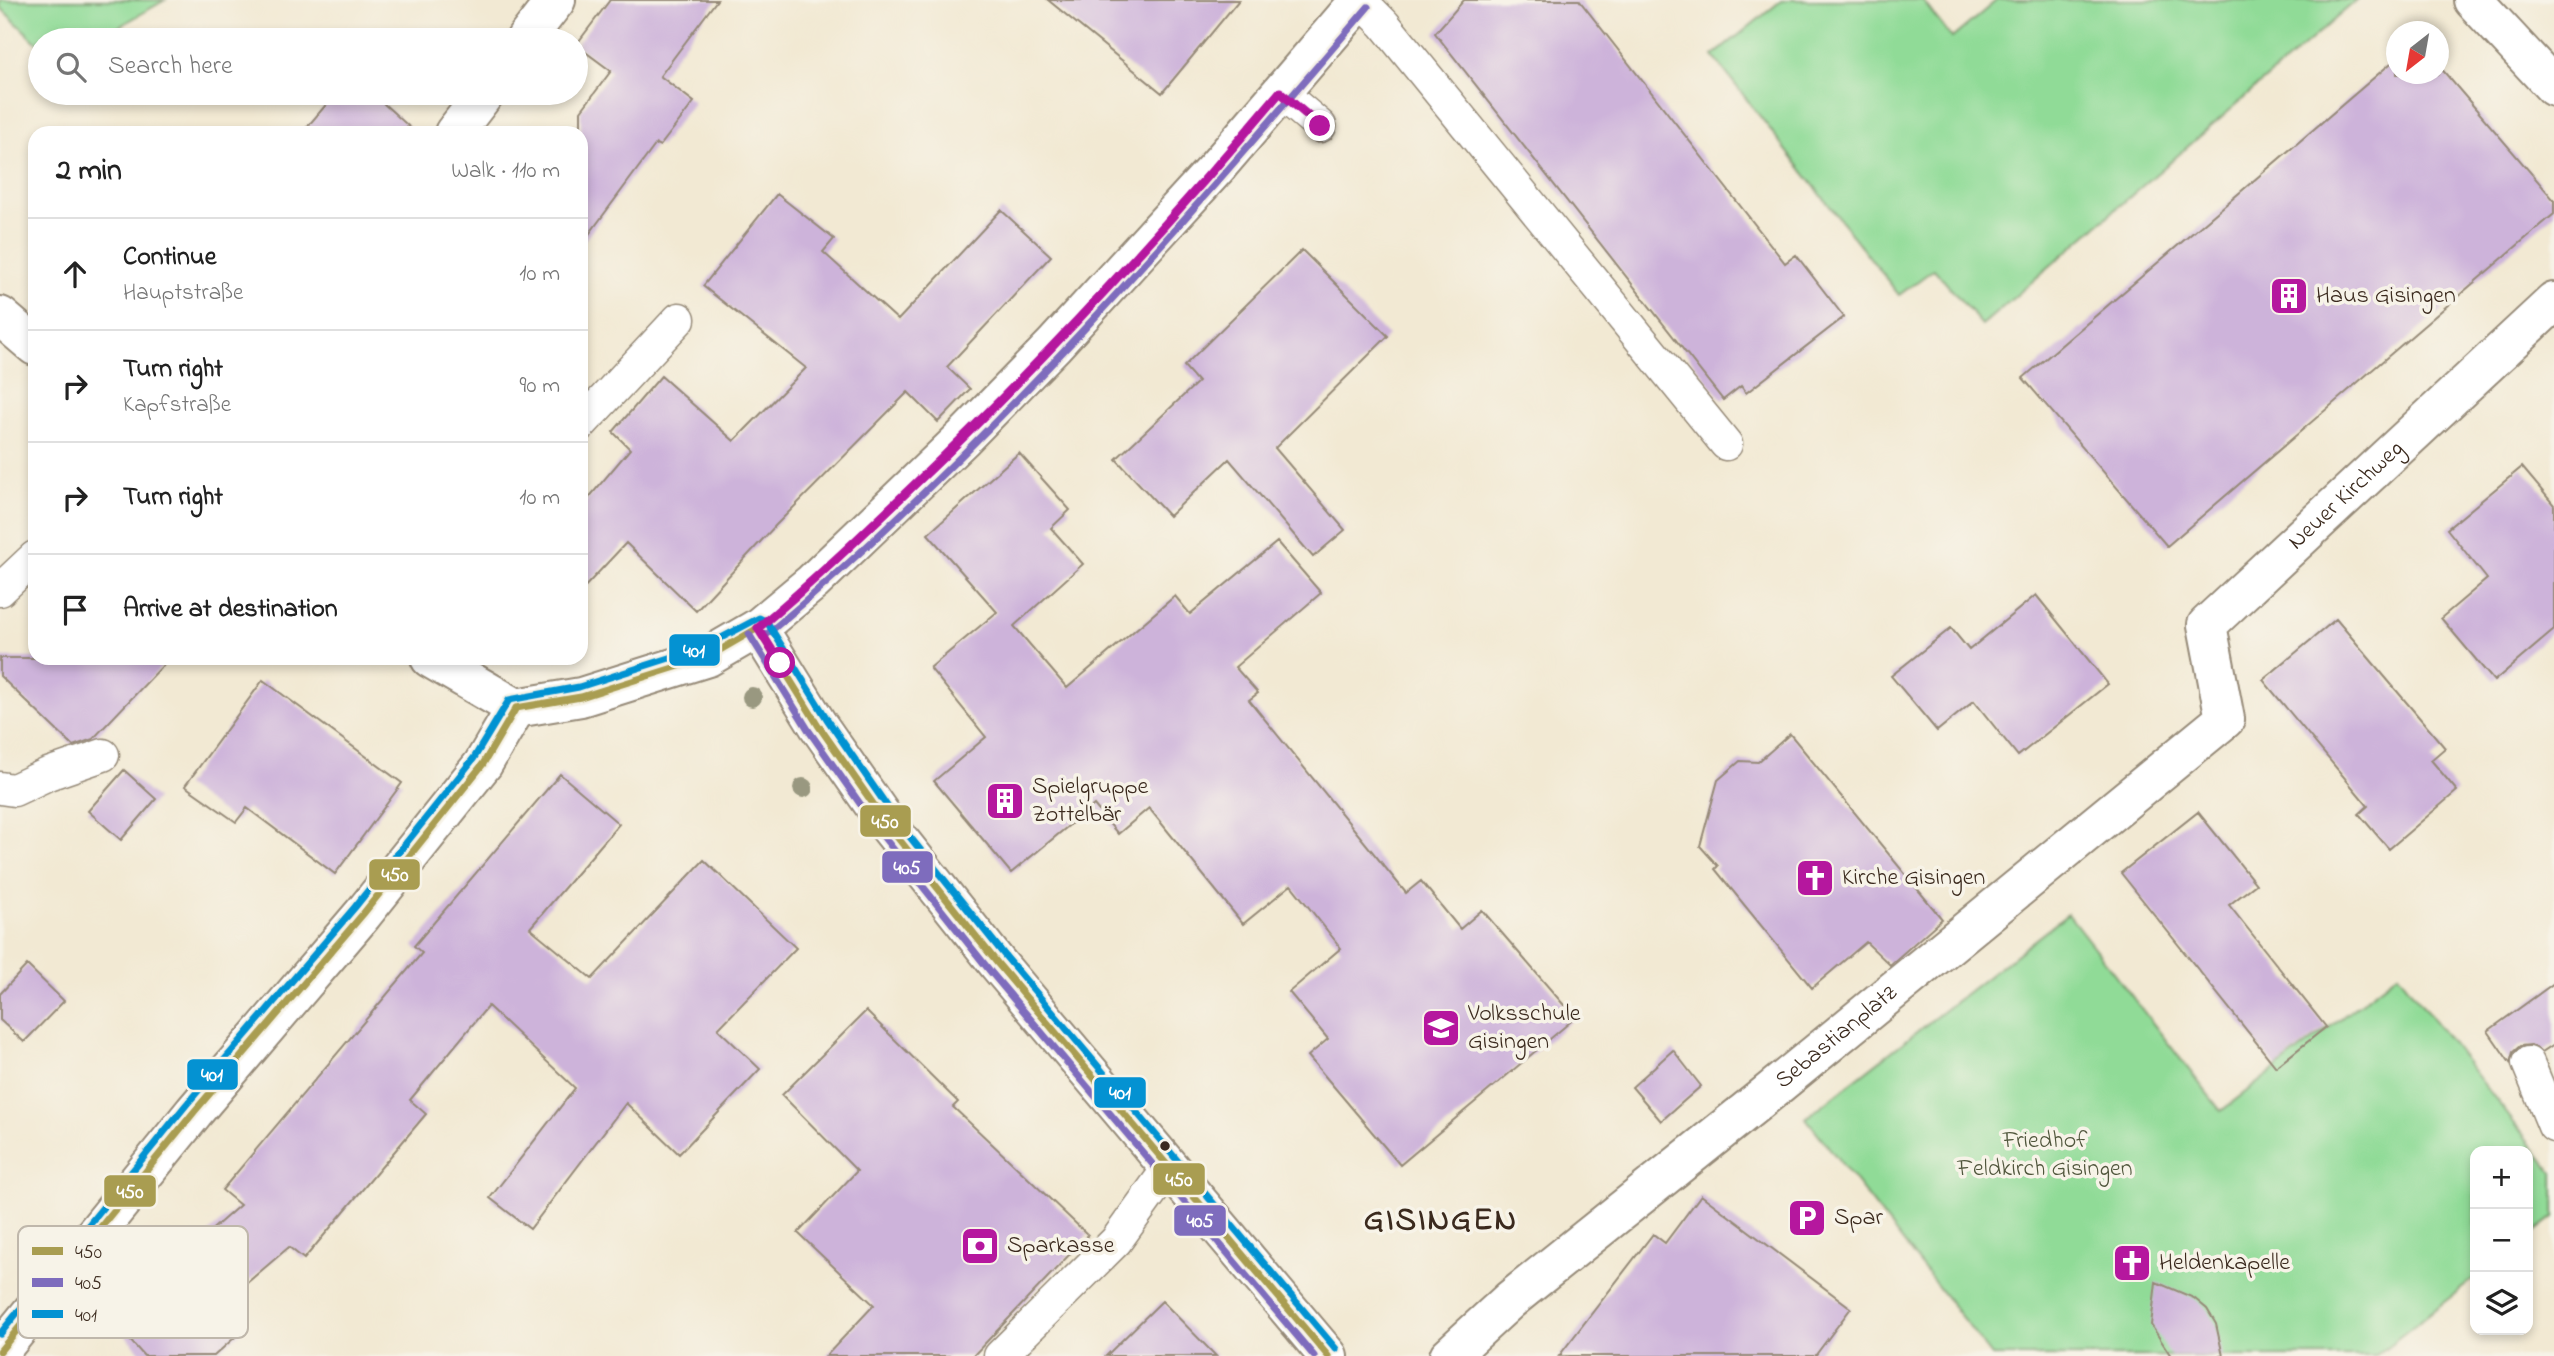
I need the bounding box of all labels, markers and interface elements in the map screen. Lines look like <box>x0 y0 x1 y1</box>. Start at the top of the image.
north arrow <box>2386 21 2449 84</box>
search box <box>28 28 588 105</box>
icon: search <box>52 48 90 86</box>
text: Search here <box>108 48 233 86</box>
route end <box>1304 110 1335 141</box>
text: 2 min <box>56 150 122 194</box>
text: Walk · 110 m <box>451 155 560 188</box>
text: Continue <box>123 239 216 277</box>
icon: ahead <box>56 255 94 293</box>
text: 10 m <box>519 258 560 291</box>
building icon: Haus Gisingen <box>2268 275 2310 317</box>
text: Hauptstraße <box>123 277 243 310</box>
place label: Haus Gisingen <box>2316 279 2456 314</box>
text: Turn right <box>123 351 223 389</box>
icon: right <box>56 367 94 405</box>
text: 90 m <box>520 370 560 403</box>
text: Kapfstraße <box>123 389 231 422</box>
street label: Neuer Kirchweg <box>2280 432 2412 559</box>
icon: right <box>56 479 94 517</box>
text: Turn right <box>123 479 223 517</box>
text: 10 m <box>519 482 560 515</box>
icon: arrive <box>56 591 94 629</box>
text: Arrive at destination <box>123 591 338 629</box>
line badge: 401 <box>668 633 721 667</box>
text: 401 <box>683 639 705 666</box>
route start <box>764 647 795 678</box>
place label: Spielgruppe Zottelbär <box>1032 770 1149 833</box>
building icon: Spielgruppe Zottelbär <box>984 780 1026 822</box>
line badge: 450 <box>859 804 912 838</box>
text: 450 <box>872 810 899 837</box>
line badge: 405 <box>881 850 934 884</box>
text: 405 <box>894 856 921 883</box>
church icon: Kirche Gisingen <box>1794 857 1836 899</box>
line badge: 450 <box>368 858 421 891</box>
place label: Kirche Gisingen <box>1842 861 1985 896</box>
text: 450 <box>382 863 409 890</box>
street label: Sebastianplatz <box>1768 976 1906 1098</box>
place label: Volksschule Gisingen <box>1467 997 1581 1060</box>
school or university icon: Volksschule Gisingen <box>1420 1007 1462 1049</box>
line badge: 401 <box>186 1058 239 1091</box>
text: 401 <box>201 1063 223 1090</box>
line badge: 401 <box>1093 1076 1147 1109</box>
text: 401 <box>1109 1081 1131 1108</box>
park label: Friedhof Feldkirch Gisingen <box>1956 1124 2133 1187</box>
unlabelled marker <box>1158 1139 1172 1153</box>
map controls <box>2470 1146 2533 1335</box>
button: + <box>2470 1146 2533 1209</box>
line badge: 450 <box>1152 1162 1206 1196</box>
text: 450 <box>1166 1168 1193 1195</box>
line badge: 450 <box>103 1174 157 1208</box>
text: 450 <box>117 1180 144 1207</box>
parking icon: Spar <box>1786 1197 1828 1239</box>
district label: GISINGEN <box>1364 1198 1518 1245</box>
place label: Spar <box>1834 1201 1883 1236</box>
line badge: 405 <box>1173 1204 1227 1237</box>
text: 405 <box>1187 1209 1214 1236</box>
button: − <box>2470 1209 2533 1272</box>
bank icon: Sparkasse <box>959 1225 1001 1267</box>
legend <box>18 1226 248 1338</box>
place label: Sparkasse <box>1007 1229 1115 1264</box>
text: 450 <box>75 1240 102 1267</box>
church icon: Heldenkapelle <box>2111 1242 2153 1284</box>
place label: Heldenkapelle <box>2159 1246 2290 1281</box>
text: 405 <box>75 1271 102 1298</box>
button: layers <box>2470 1272 2533 1335</box>
text: 401 <box>75 1303 97 1330</box>

